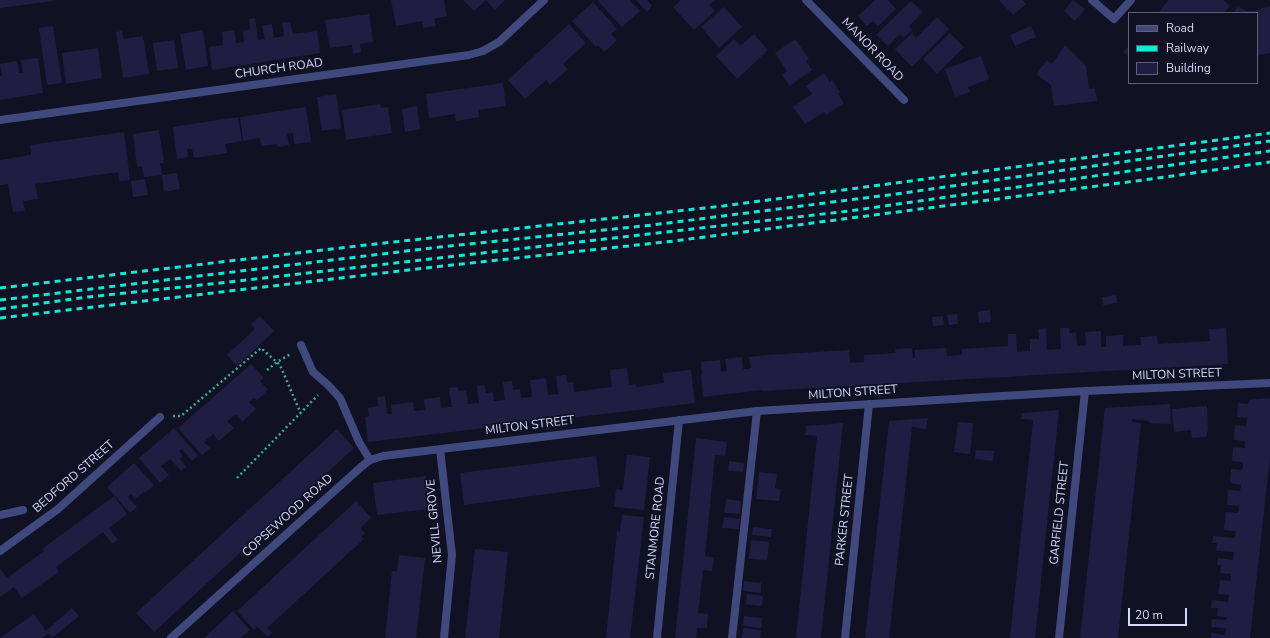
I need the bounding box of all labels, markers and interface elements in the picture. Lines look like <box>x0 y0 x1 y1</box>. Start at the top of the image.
legend <box>1128 12 1258 84</box>
street label: MANOR ROAD <box>838 15 906 85</box>
text: Road <box>1166 20 1194 36</box>
text: Railway <box>1166 40 1209 56</box>
street label: CHURCH ROAD <box>234 56 324 82</box>
text: Building <box>1166 60 1211 76</box>
street label: MILTON STREET <box>1132 366 1222 384</box>
street label: MILTON STREET <box>808 383 898 403</box>
street label: MILTON STREET <box>485 413 575 439</box>
street label: BEDFORD STREET <box>30 438 118 516</box>
street label: GARFIELD STREET <box>1047 460 1073 566</box>
street label: COPSEWOOD ROAD <box>240 472 336 560</box>
street label: PARKER STREET <box>833 473 857 567</box>
street label: STANMORE ROAD <box>643 476 669 580</box>
street label: NEVILL GROVE <box>424 478 446 564</box>
scale bar <box>1130 600 1189 626</box>
text: 20 m <box>1135 607 1163 623</box>

